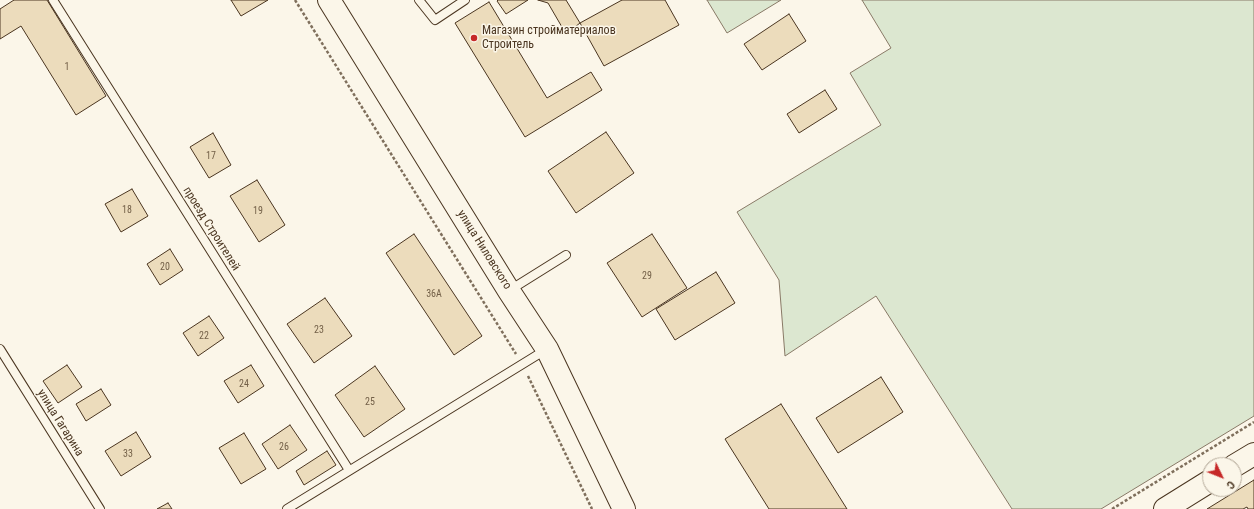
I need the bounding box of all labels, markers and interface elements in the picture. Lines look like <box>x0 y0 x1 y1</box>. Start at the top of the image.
place label: Магазин стройматериалов Строитель <box>482 24 616 52</box>
marker: Магазин стройматериалов Строитель <box>469 33 479 43</box>
house number: 1 <box>65 61 69 73</box>
house number: 17 <box>206 150 216 162</box>
street label: проезд Строителей <box>179 184 243 274</box>
house number: 18 <box>122 204 132 216</box>
house number: 19 <box>253 205 263 217</box>
street label: улица Ниловского <box>454 208 514 292</box>
house number: 20 <box>160 261 170 273</box>
house number: 29 <box>642 270 652 282</box>
house number: 36А <box>426 288 442 300</box>
house number: 23 <box>314 324 324 336</box>
house number: 22 <box>199 330 209 342</box>
house number: 24 <box>239 378 249 390</box>
street label: улица Гагарина <box>34 387 86 459</box>
house number: 25 <box>365 396 375 408</box>
house number: 26 <box>279 441 289 453</box>
house number: 33 <box>123 448 133 460</box>
north arrow <box>1202 457 1242 497</box>
text: С <box>1224 478 1237 492</box>

